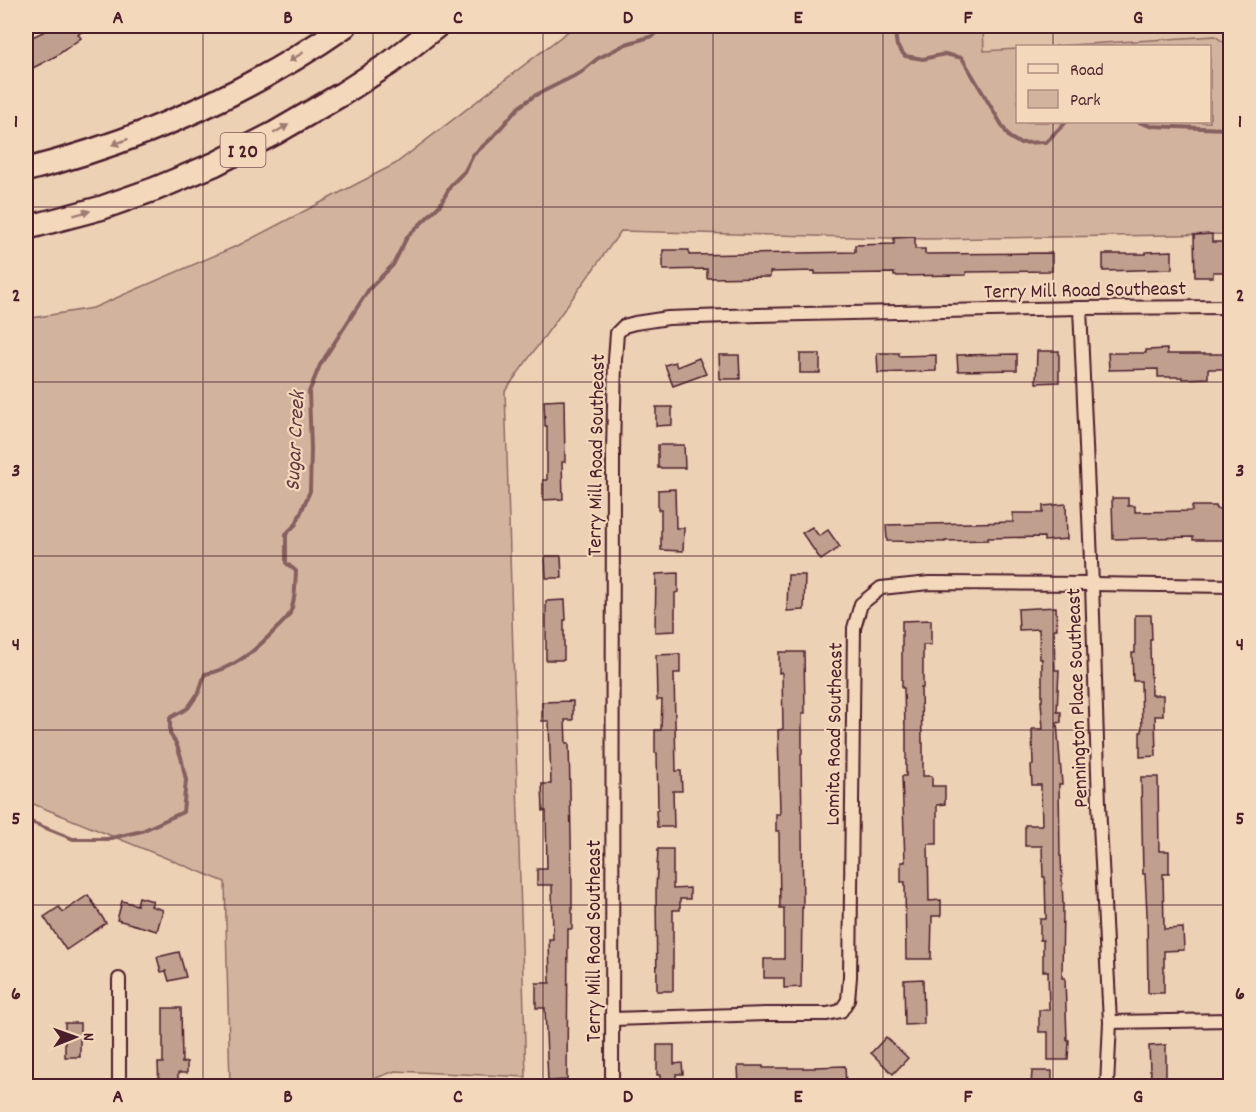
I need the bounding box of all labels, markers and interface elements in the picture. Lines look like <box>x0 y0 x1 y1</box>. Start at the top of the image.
text: A <box>113 5 124 33</box>
text: B <box>283 5 293 33</box>
text: C <box>453 5 463 33</box>
text: D <box>623 5 634 33</box>
text: E <box>793 5 803 33</box>
text: F <box>964 5 974 33</box>
text: G <box>1133 5 1143 33</box>
legend <box>1016 45 1211 123</box>
one-way arrow <box>288 52 304 63</box>
text: Road <box>1070 59 1104 84</box>
text: Park <box>1070 89 1101 114</box>
text: 1 <box>14 109 18 137</box>
text: 1 <box>1238 109 1242 137</box>
one-way arrow <box>272 125 289 135</box>
road number: I 20 <box>220 133 266 167</box>
one-way arrow <box>111 137 129 147</box>
one-way arrow <box>73 208 91 218</box>
street label: Terry Mill Road Southeast <box>984 275 1187 309</box>
text: 2 <box>12 283 20 311</box>
text: 2 <box>1236 283 1244 311</box>
street label: Terry Mill Road Southeast <box>581 353 615 556</box>
water label: Sugar Creek <box>278 389 315 492</box>
text: 3 <box>12 458 20 486</box>
text: 3 <box>1236 458 1244 486</box>
street label: Pennington Place Southeast <box>1060 587 1098 808</box>
text: 4 <box>12 632 20 660</box>
text: 4 <box>1236 632 1244 660</box>
street label: Lomita Road Southeast <box>819 642 853 826</box>
text: 5 <box>11 806 21 834</box>
text: 5 <box>1235 806 1245 834</box>
street label: Terry Mill Road Southeast <box>581 840 611 1042</box>
text: 6 <box>11 981 21 1009</box>
text: 6 <box>1235 981 1245 1009</box>
north arrow <box>45 1007 105 1067</box>
text: N <box>76 1033 99 1041</box>
text: A <box>113 1084 124 1112</box>
text: B <box>283 1084 293 1112</box>
text: C <box>453 1084 463 1112</box>
text: D <box>623 1084 634 1112</box>
text: E <box>793 1084 803 1112</box>
text: F <box>964 1084 974 1112</box>
text: G <box>1133 1084 1143 1112</box>

